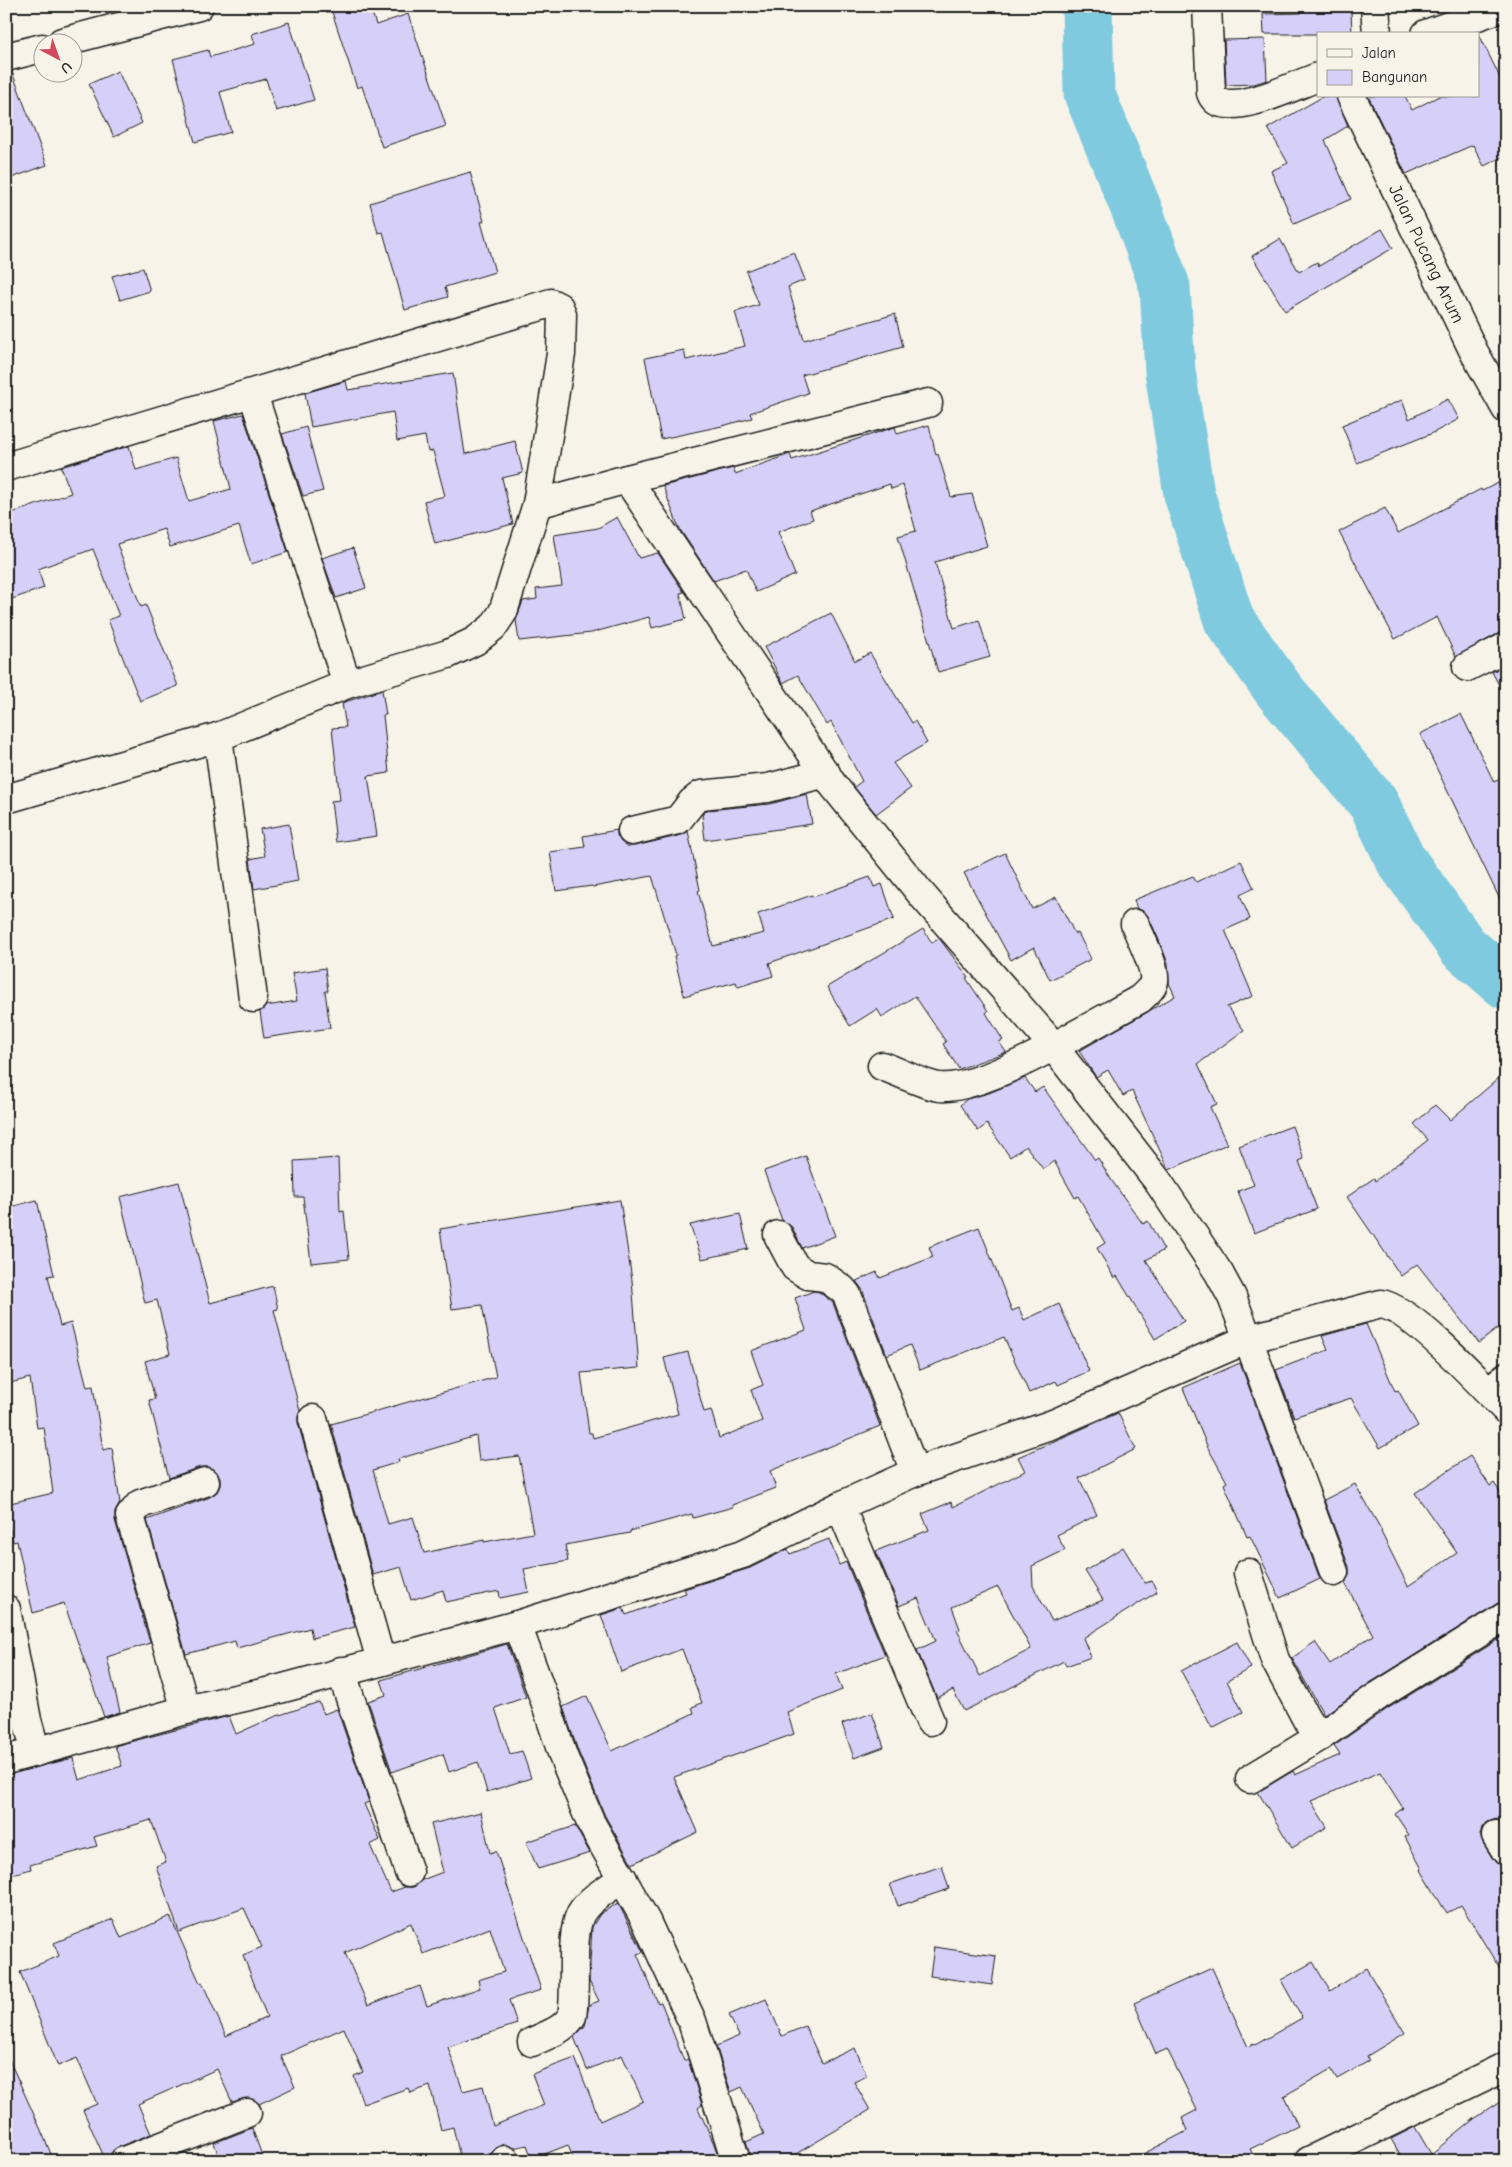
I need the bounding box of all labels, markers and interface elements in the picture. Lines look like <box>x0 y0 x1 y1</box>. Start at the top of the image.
north arrow <box>32 32 82 82</box>
legend <box>1317 32 1480 98</box>
text: Jalan <box>1362 44 1396 62</box>
text: U <box>57 58 75 77</box>
text: Bangunan <box>1362 68 1427 86</box>
street label: Jalan Pucang Arum <box>1384 181 1469 327</box>

